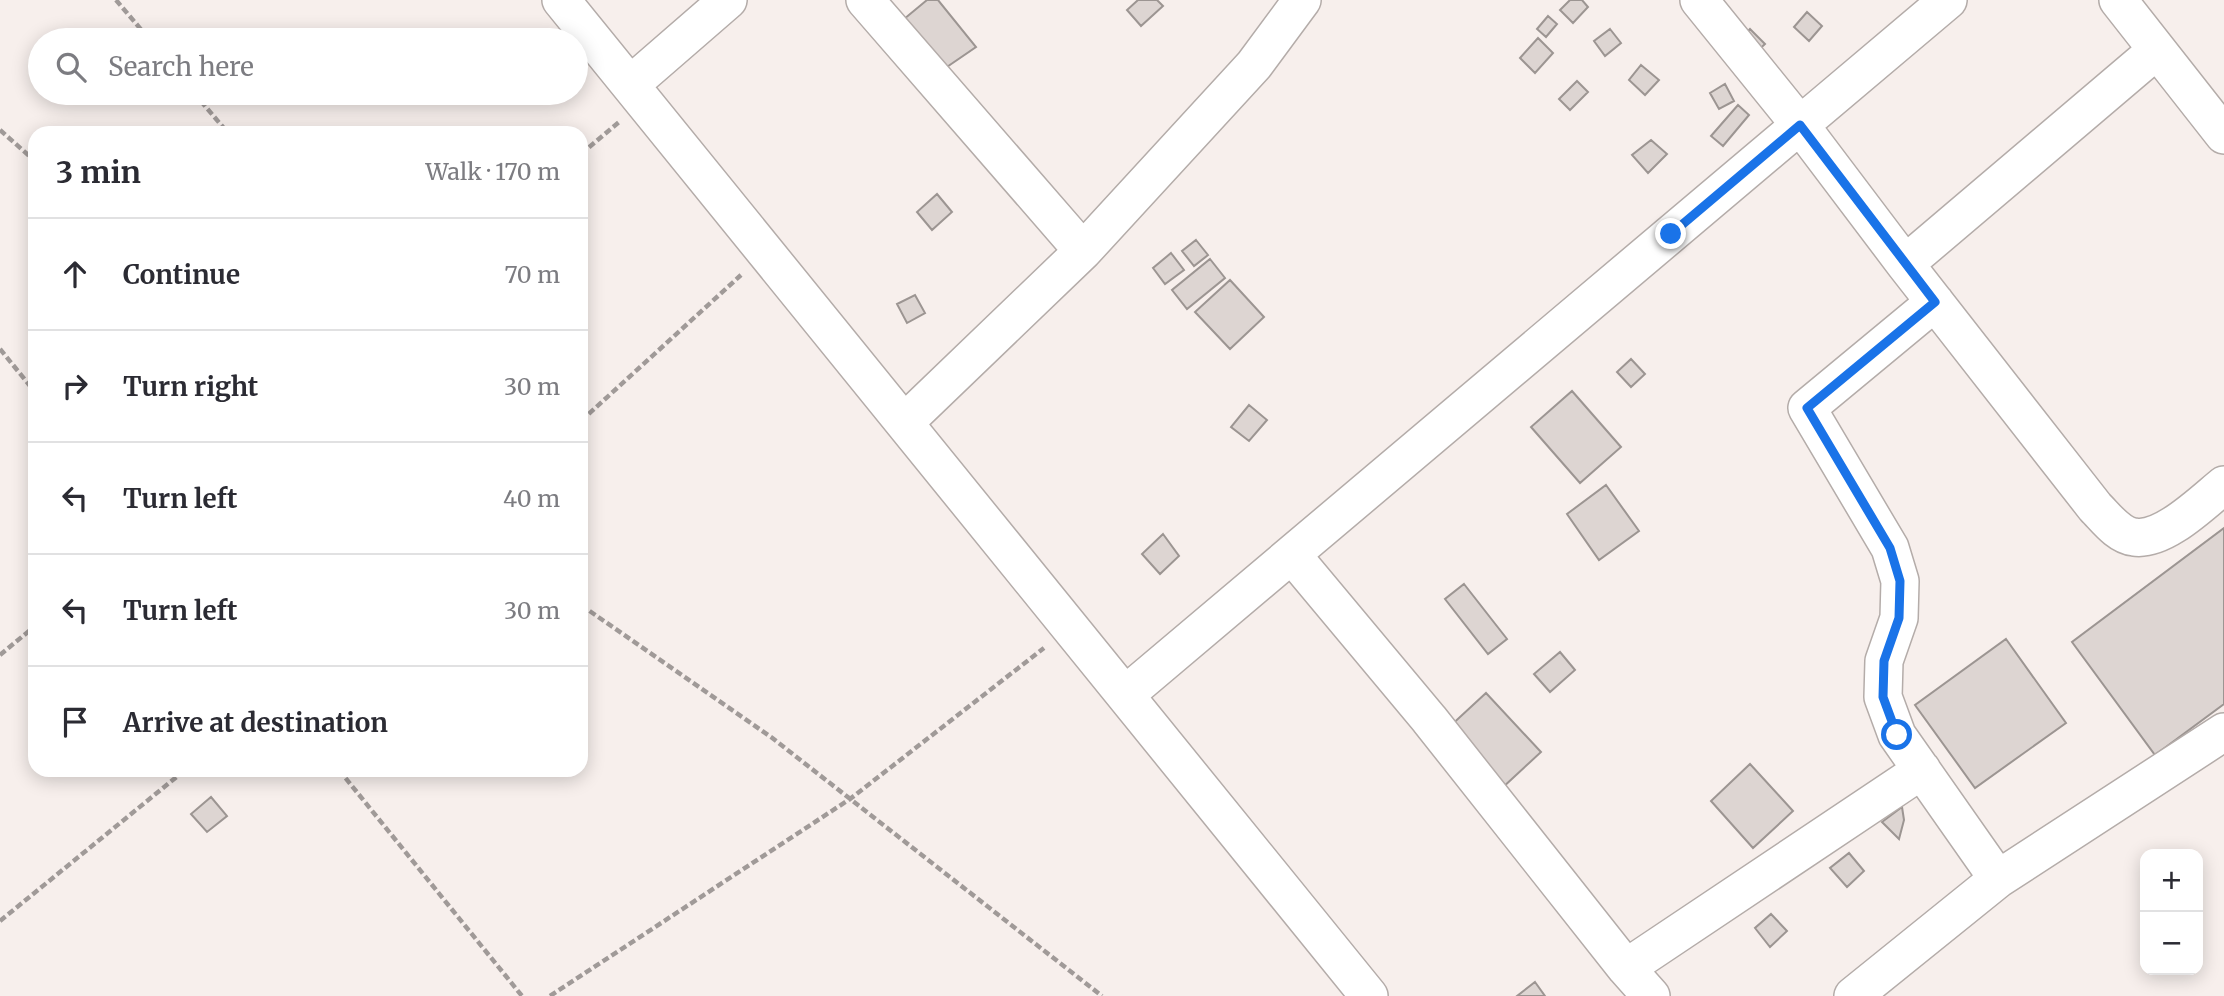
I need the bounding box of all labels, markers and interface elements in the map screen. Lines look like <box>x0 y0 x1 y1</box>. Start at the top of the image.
search box <box>28 28 588 105</box>
icon: search <box>52 48 90 86</box>
text: Search here <box>108 50 254 83</box>
text: 3 min <box>56 153 141 191</box>
text: Walk · 170 m <box>426 157 560 186</box>
route end <box>1655 218 1686 249</box>
icon: ahead <box>56 255 94 293</box>
text: Continue <box>123 258 240 291</box>
text: 70 m <box>504 260 560 289</box>
icon: right <box>56 367 94 405</box>
text: Turn right <box>123 370 258 403</box>
text: 30 m <box>504 372 560 401</box>
icon: left <box>56 479 94 517</box>
text: Turn left <box>123 482 237 515</box>
text: 40 m <box>503 484 560 513</box>
icon: left <box>56 591 94 629</box>
text: Turn left <box>123 594 237 627</box>
text: 30 m <box>504 596 560 625</box>
icon: arrive <box>56 703 94 741</box>
text: Arrive at destination <box>123 706 388 739</box>
route start <box>1881 719 1912 750</box>
map controls <box>2140 849 2203 975</box>
button: + <box>2140 849 2203 912</box>
button: − <box>2140 912 2203 975</box>

